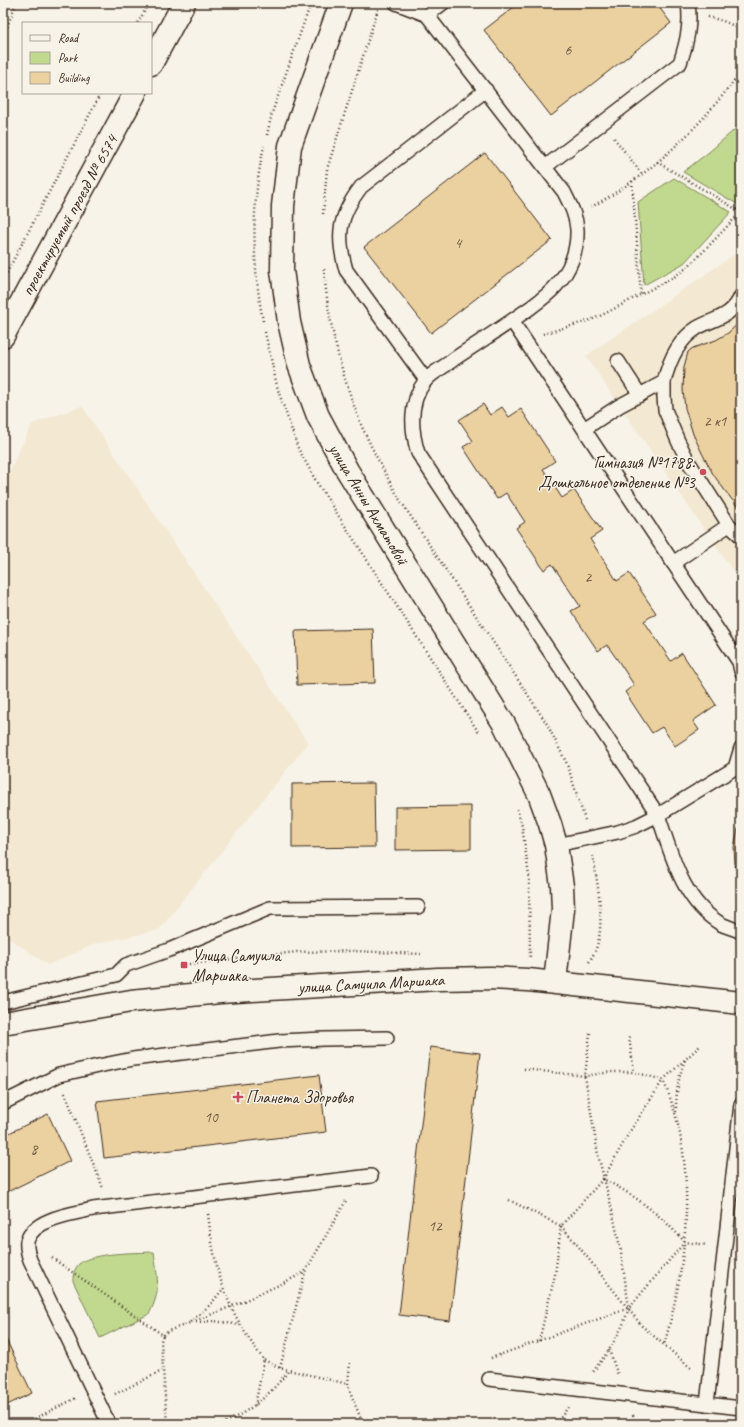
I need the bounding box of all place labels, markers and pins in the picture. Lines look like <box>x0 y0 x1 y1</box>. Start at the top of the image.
place label: Гимназия №1788. Дошкольное отделение №3 <box>538 452 696 493</box>
marker: Гимназия №1788. Дошкольное отделение №3 <box>698 467 708 477</box>
place label: Улица Самуила Маршака <box>192 945 282 986</box>
marker: Улица Самуила Маршака <box>179 960 189 970</box>
place label: Планета Здоровья <box>246 1087 354 1108</box>
marker: Планета Здоровья <box>233 1092 243 1102</box>

